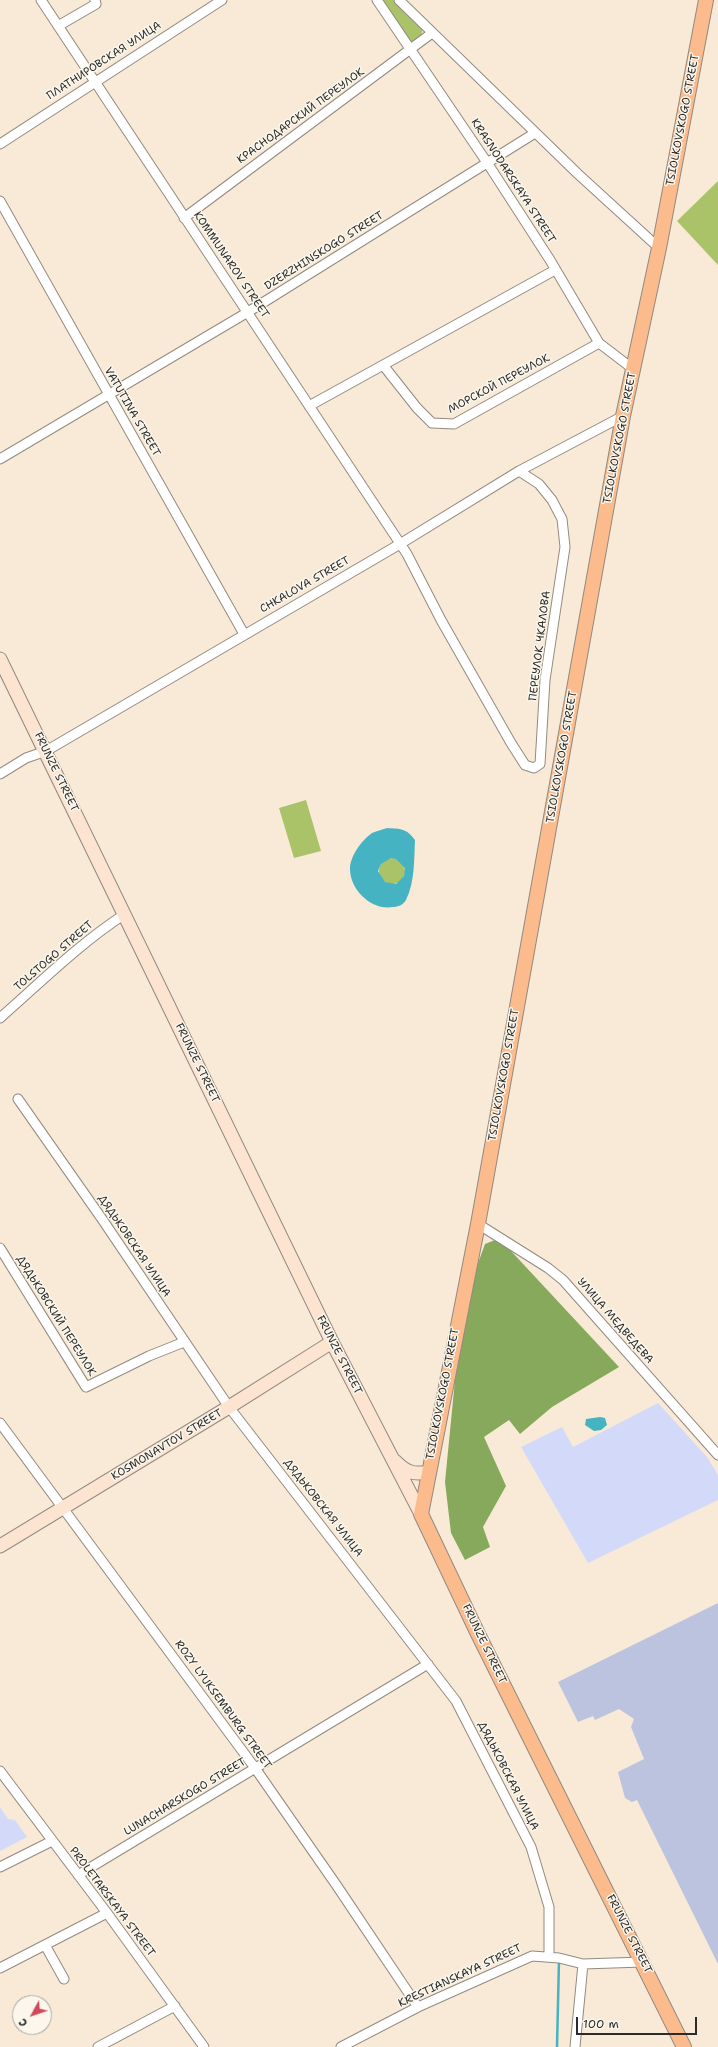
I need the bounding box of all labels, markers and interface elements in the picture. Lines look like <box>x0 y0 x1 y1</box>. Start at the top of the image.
street label: ПЛАТНИРОВСКАЯ УЛИЦА <box>44 19 164 103</box>
street label: TSIOLKOVSKOGO STREET <box>664 53 702 187</box>
street label: КРАСНОДАРСКИЙ ПЕРЕУЛОК <box>235 65 367 167</box>
street label: KRASNODARSKAYA STREET <box>468 116 558 246</box>
street label: KOMMUNAROV STREET <box>190 209 272 321</box>
street label: DZERZHINSKOGO STREET <box>262 209 386 293</box>
street label: МОРСКОЙ ПЕРЕУЛОК <box>446 352 552 416</box>
street label: VATUTINA STREET <box>101 365 163 459</box>
street label: TSIOLKOVSKOGO STREET <box>601 371 639 505</box>
street label: CHKALOVA STREET <box>258 554 352 616</box>
street label: ПЕРЕУЛОК ЧКАЛОВА <box>527 590 553 702</box>
street label: TSIOLKOVSKOGO STREET <box>544 690 580 824</box>
street label: FRUNZE STREET <box>31 730 81 814</box>
street label: TOLSTOGO STREET <box>12 918 96 994</box>
street label: TSIOLKOVSKOGO STREET <box>486 1008 522 1142</box>
street label: FRUNZE STREET <box>172 1021 222 1105</box>
street label: ДЯДЬКОВСКАЯ УЛИЦА <box>95 1192 173 1300</box>
street label: ДЯДЬКОВСКИЙ ПЕРЕУЛОК <box>13 1253 99 1379</box>
street label: УЛИЦА МЕДВЕДЕВА <box>574 1275 656 1367</box>
street label: FRUNZE STREET <box>313 1313 365 1397</box>
street label: TSIOLKOVSKOGO STREET <box>424 1327 462 1461</box>
street label: KOSMONAVTOV STREET <box>109 1407 225 1483</box>
street label: ДЯДЬКОВСКАЯ УЛИЦА <box>281 1456 365 1560</box>
street label: FRUNZE STREET <box>459 1602 509 1686</box>
street label: ROZY LYUKSEMBURG STREET <box>172 1638 274 1772</box>
street label: ДЯДЬКОВСКАЯ УЛИЦА <box>475 1719 541 1833</box>
street label: LUNACHARSKOGO STREET <box>122 1755 248 1839</box>
street label: PROLETARSKAYA STREET <box>66 1845 158 1959</box>
street label: FRUNZE STREET <box>603 1892 655 1976</box>
street label: KRESTIANSKAYA STREET <box>396 1942 524 2010</box>
north arrow <box>12 1995 52 2035</box>
scale bar <box>578 2009 699 2035</box>
text: С <box>15 2015 31 2030</box>
text: 100 m <box>583 2016 619 2032</box>

